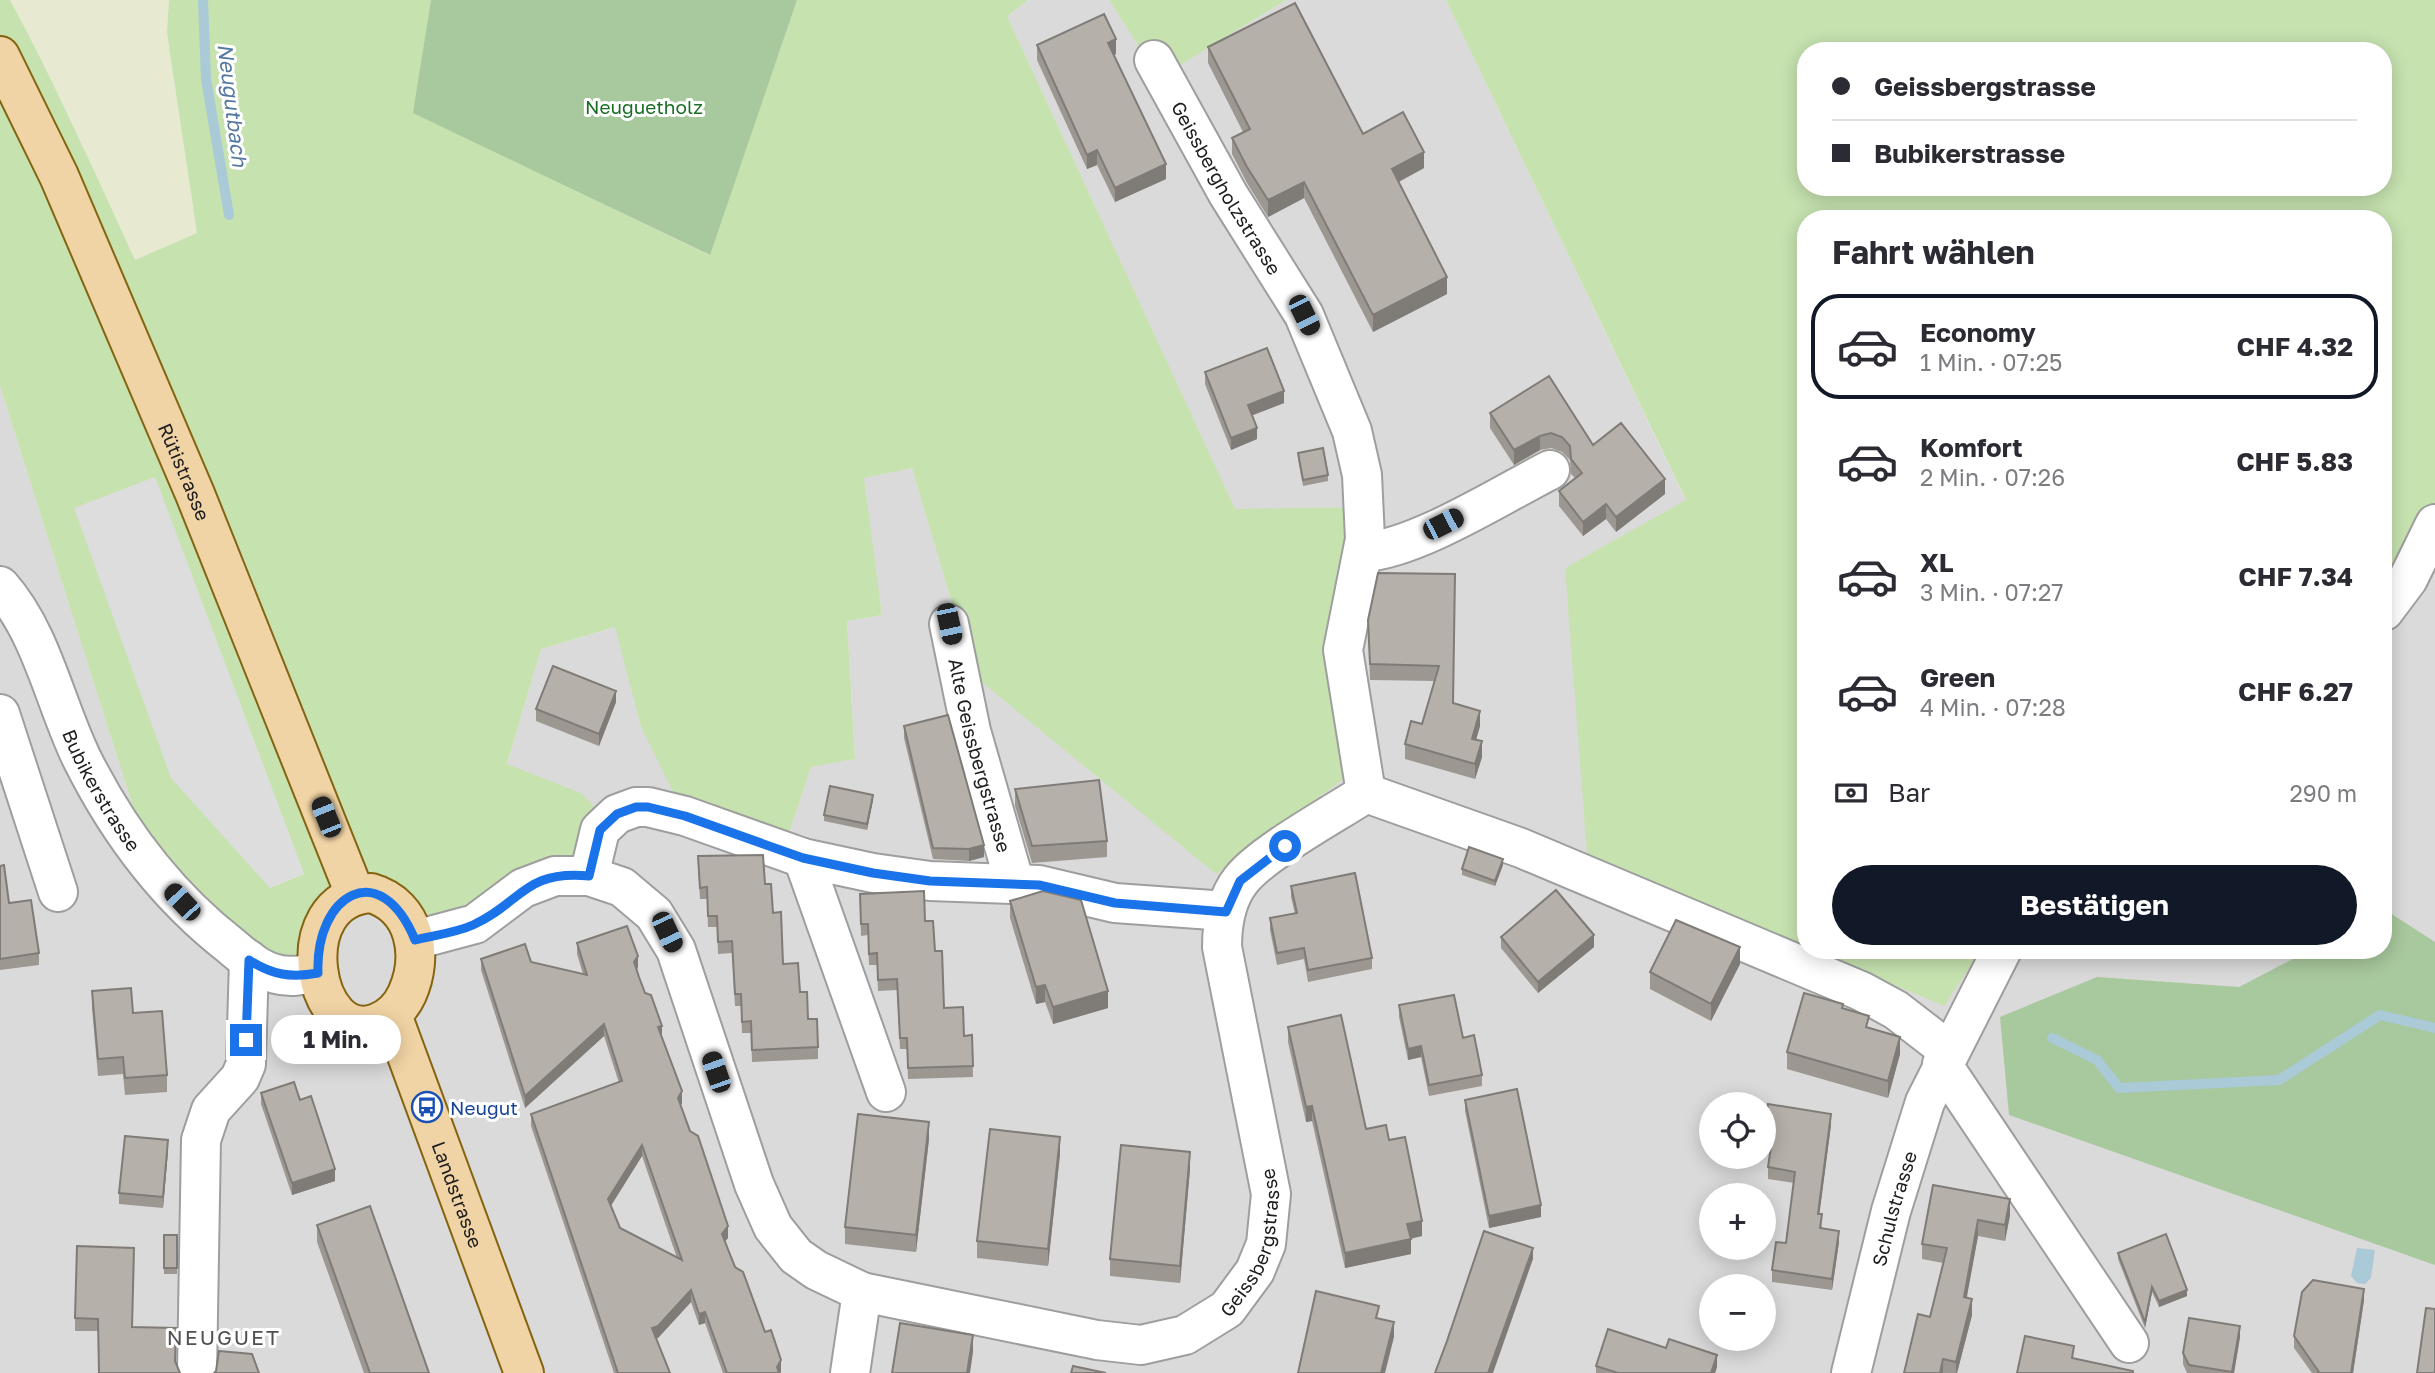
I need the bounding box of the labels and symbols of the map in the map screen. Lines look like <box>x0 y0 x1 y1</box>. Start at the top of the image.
water label: Neugutbach <box>213 42 254 169</box>
park label: Neuguetholz <box>585 95 703 118</box>
street label: Geissbergholzstrasse <box>1167 97 1287 278</box>
car <box>1286 292 1323 338</box>
street label: Rütistrasse <box>154 419 216 524</box>
car <box>1420 505 1467 543</box>
car <box>935 601 964 647</box>
street label: Alte Geissbergstrasse <box>945 656 1017 855</box>
street label: Bubikerstrasse <box>59 726 146 855</box>
car <box>309 794 344 840</box>
route start <box>1269 830 1301 862</box>
car <box>160 879 205 925</box>
car <box>649 909 686 955</box>
callout: 1 Min. <box>270 1016 400 1064</box>
route end <box>230 1024 262 1056</box>
car <box>700 1049 733 1095</box>
bus stop icon: Neugut <box>410 1090 444 1124</box>
place label: Neugut <box>450 1096 518 1119</box>
street label: Landstrasse <box>428 1138 488 1251</box>
street label: Schulstrasse <box>1866 1148 1921 1268</box>
street label: Geissbergstrasse <box>1214 1167 1283 1321</box>
district label: NEUGUET <box>167 1324 281 1350</box>

